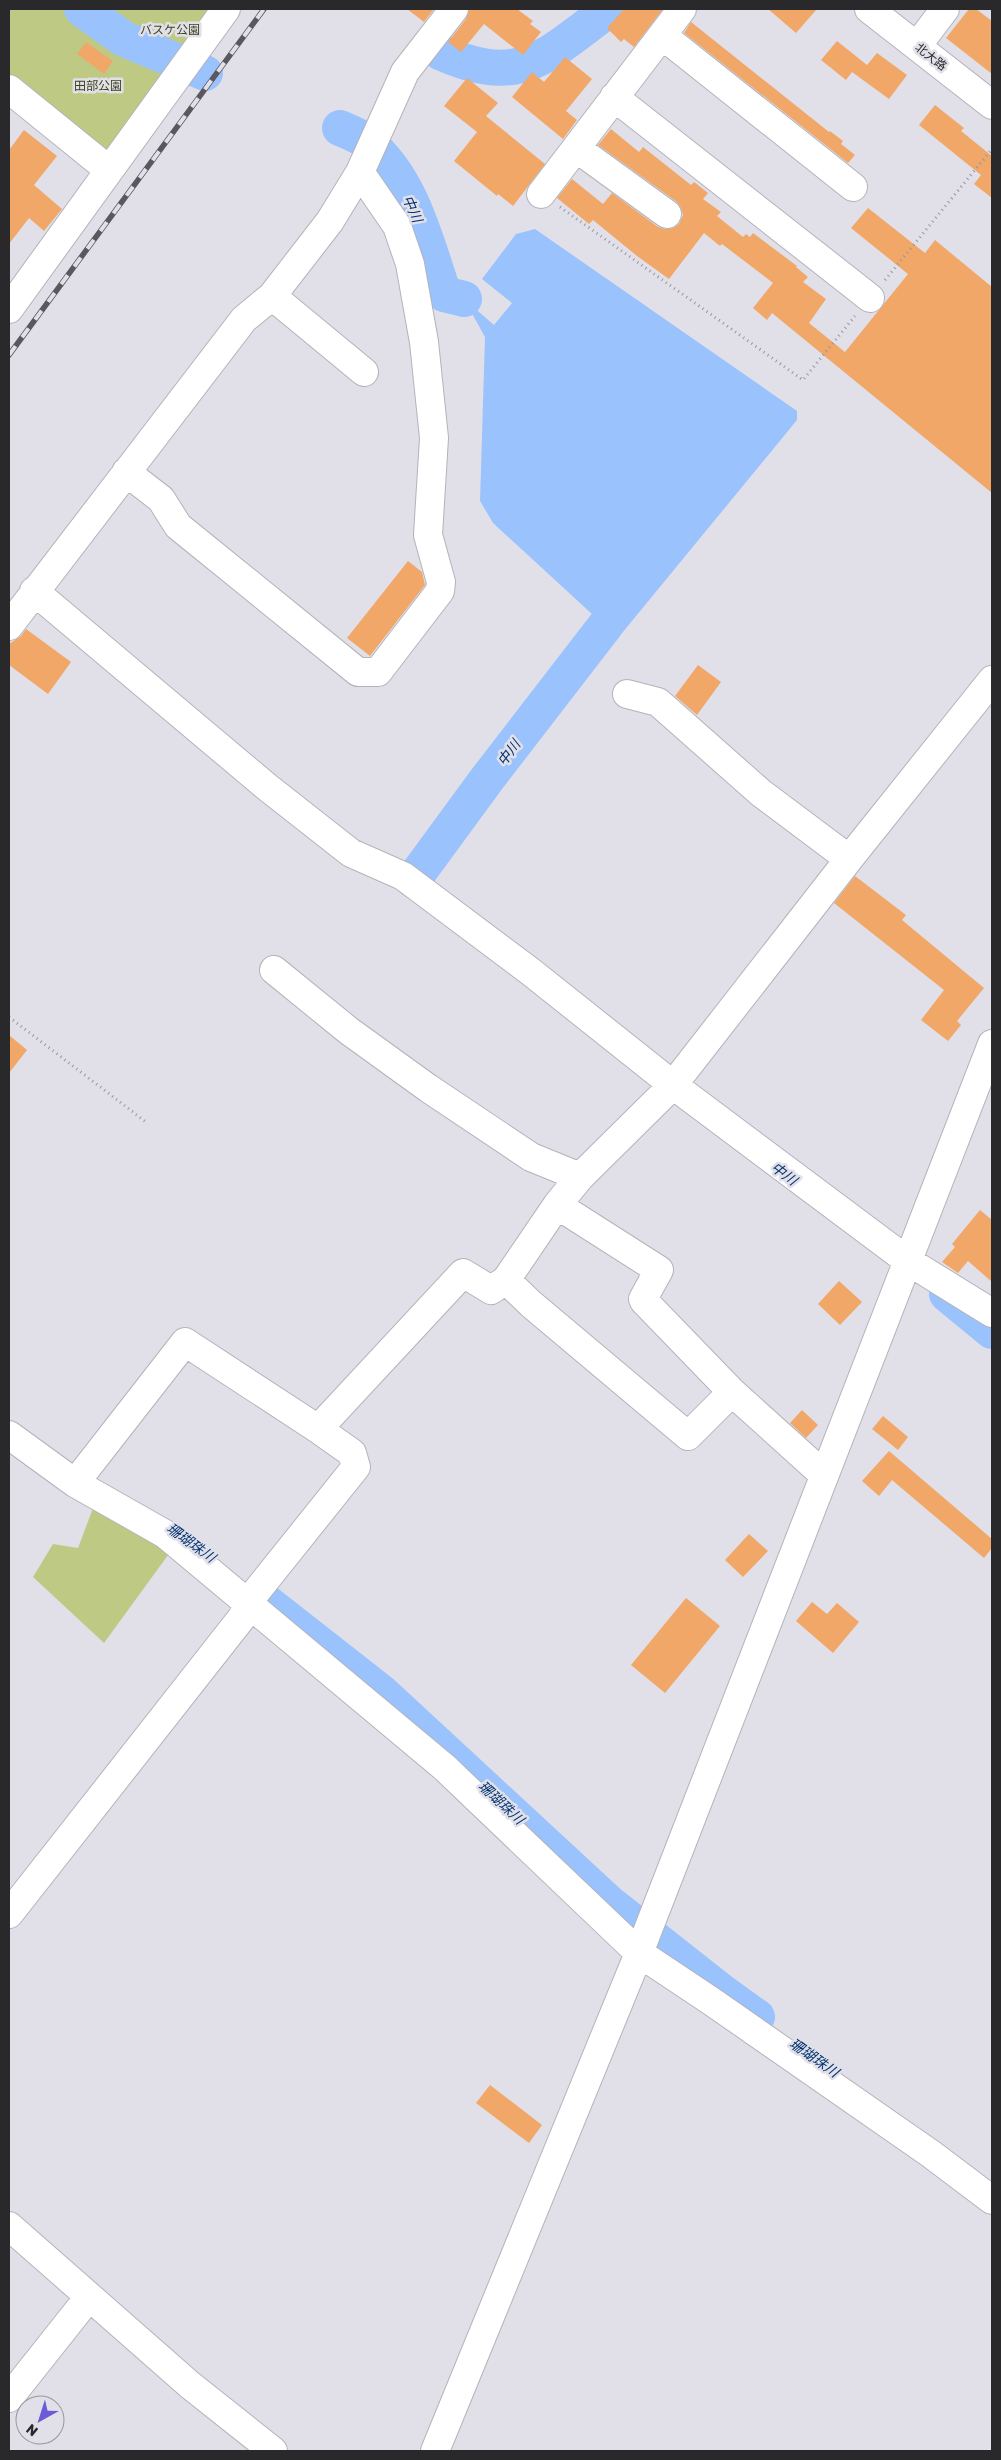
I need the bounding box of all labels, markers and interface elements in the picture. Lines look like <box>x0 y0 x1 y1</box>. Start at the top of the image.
park label: バスケ公園 <box>140 23 200 37</box>
street label: 北大路 <box>913 40 949 74</box>
park label: 田部公園 <box>74 79 122 93</box>
water label: 中川 <box>399 193 426 227</box>
water label: 中川 <box>494 735 525 769</box>
water label: 中川 <box>768 1159 802 1190</box>
water label: 珊瑚珠川 <box>163 1520 220 1568</box>
water label: 珊瑚珠川 <box>475 1778 529 1830</box>
water label: 珊瑚珠川 <box>786 2035 843 2082</box>
north arrow <box>15 2395 65 2445</box>
text: N <box>23 2420 41 2439</box>

